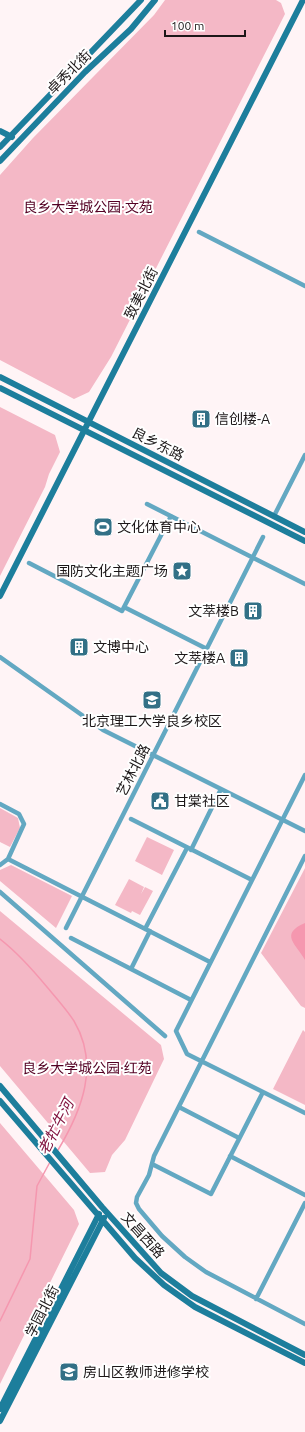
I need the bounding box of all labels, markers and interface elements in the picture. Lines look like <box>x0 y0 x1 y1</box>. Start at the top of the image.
scale bar <box>165 12 245 38</box>
text: 100 m <box>171 19 204 32</box>
street label: 卓秀北街 <box>44 47 94 97</box>
park label: 良乡大学城公园·文苑 <box>23 199 153 215</box>
street label: 致美北街 <box>121 264 161 322</box>
building icon: 信创楼-A <box>190 408 212 430</box>
place label: 信创楼-A <box>215 411 270 427</box>
street label: 良乡东路 <box>129 424 187 464</box>
sports icon: 文化体育中心 <box>92 516 114 538</box>
place label: 文化体育中心 <box>117 519 201 535</box>
place icon: 国防文化主题广场 <box>171 560 193 582</box>
place label: 国防文化主题广场 <box>56 563 168 579</box>
building icon: 文萃楼B <box>242 600 264 622</box>
place label: 文萃楼B <box>188 603 239 619</box>
building icon: 文博中心 <box>68 636 90 658</box>
place label: 文博中心 <box>93 639 149 655</box>
building icon: 文萃楼A <box>228 647 250 669</box>
place label: 文萃楼A <box>174 650 225 666</box>
school or university icon: 北京理工大学良乡校区 <box>141 689 163 711</box>
place label: 北京理工大学良乡校区 <box>82 713 222 729</box>
street label: 艺林北路 <box>113 741 153 799</box>
public building icon: 甘棠社区 <box>149 790 171 812</box>
place label: 甘棠社区 <box>174 793 230 809</box>
park label: 良乡大学城公园·红苑 <box>22 1060 152 1076</box>
water label: 老牤牛河 <box>34 1094 78 1157</box>
street label: 文昌西路 <box>118 1209 168 1261</box>
street label: 学园北街 <box>22 1282 62 1340</box>
school or university icon: 房山区教师进修学校 <box>58 1361 80 1383</box>
place label: 房山区教师进修学校 <box>83 1364 209 1380</box>

